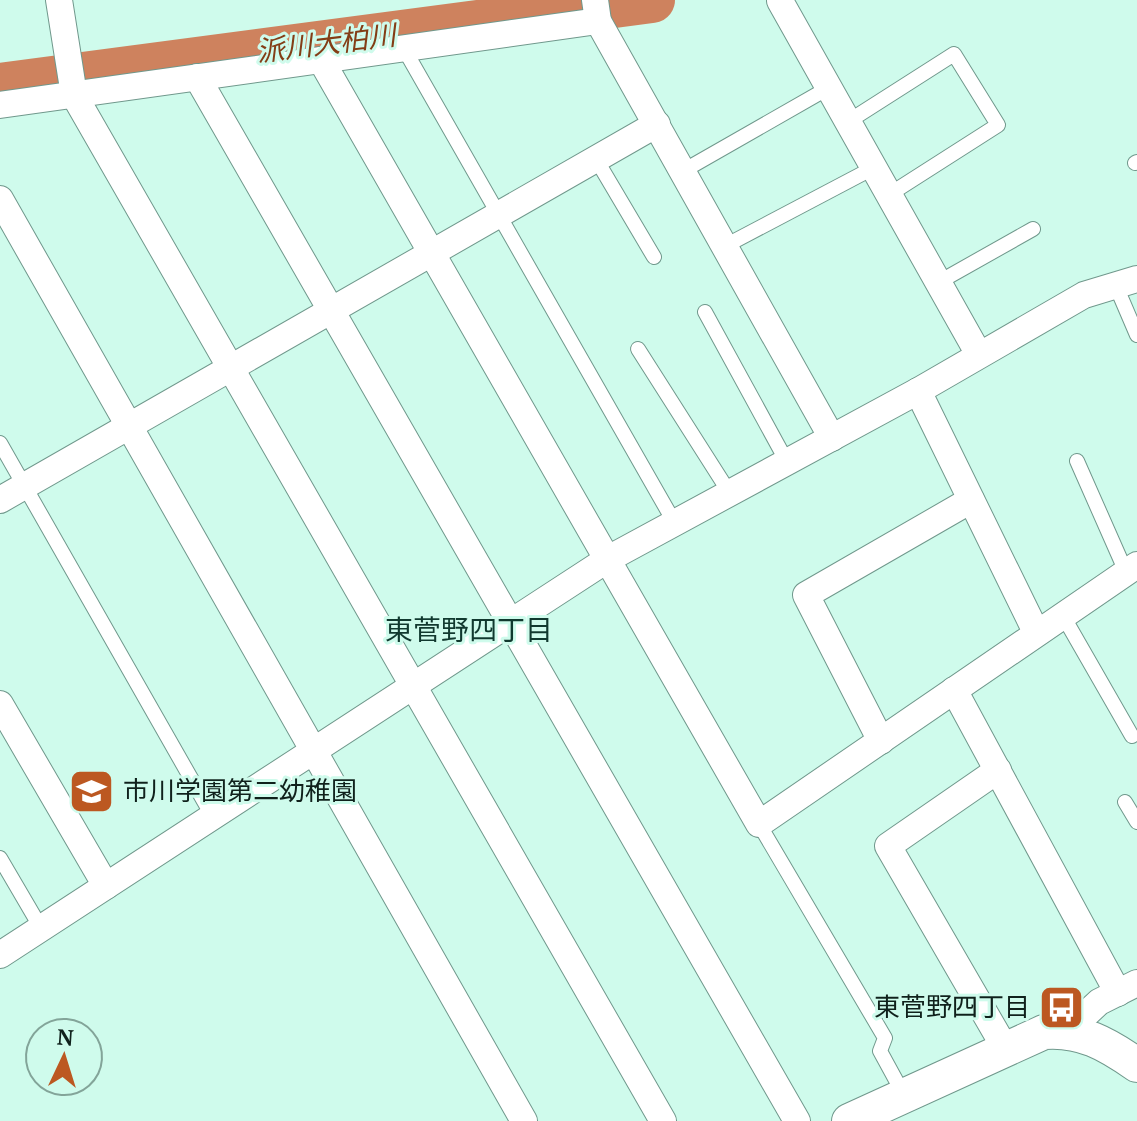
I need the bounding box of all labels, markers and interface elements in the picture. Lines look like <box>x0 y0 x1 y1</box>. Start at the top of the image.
water label: 派川大柏川 <box>254 15 401 69</box>
district label: 東菅野四丁目 <box>385 611 553 648</box>
school or university icon: 市川学園第二幼稚園 <box>68 767 116 815</box>
place label: 市川学園第二幼稚園 <box>123 773 357 807</box>
bus stop icon: 東菅野四丁目 <box>1037 983 1085 1031</box>
place label: 東菅野四丁目 <box>874 989 1030 1023</box>
north arrow <box>24 1017 104 1097</box>
text: N <box>56 1022 75 1052</box>

